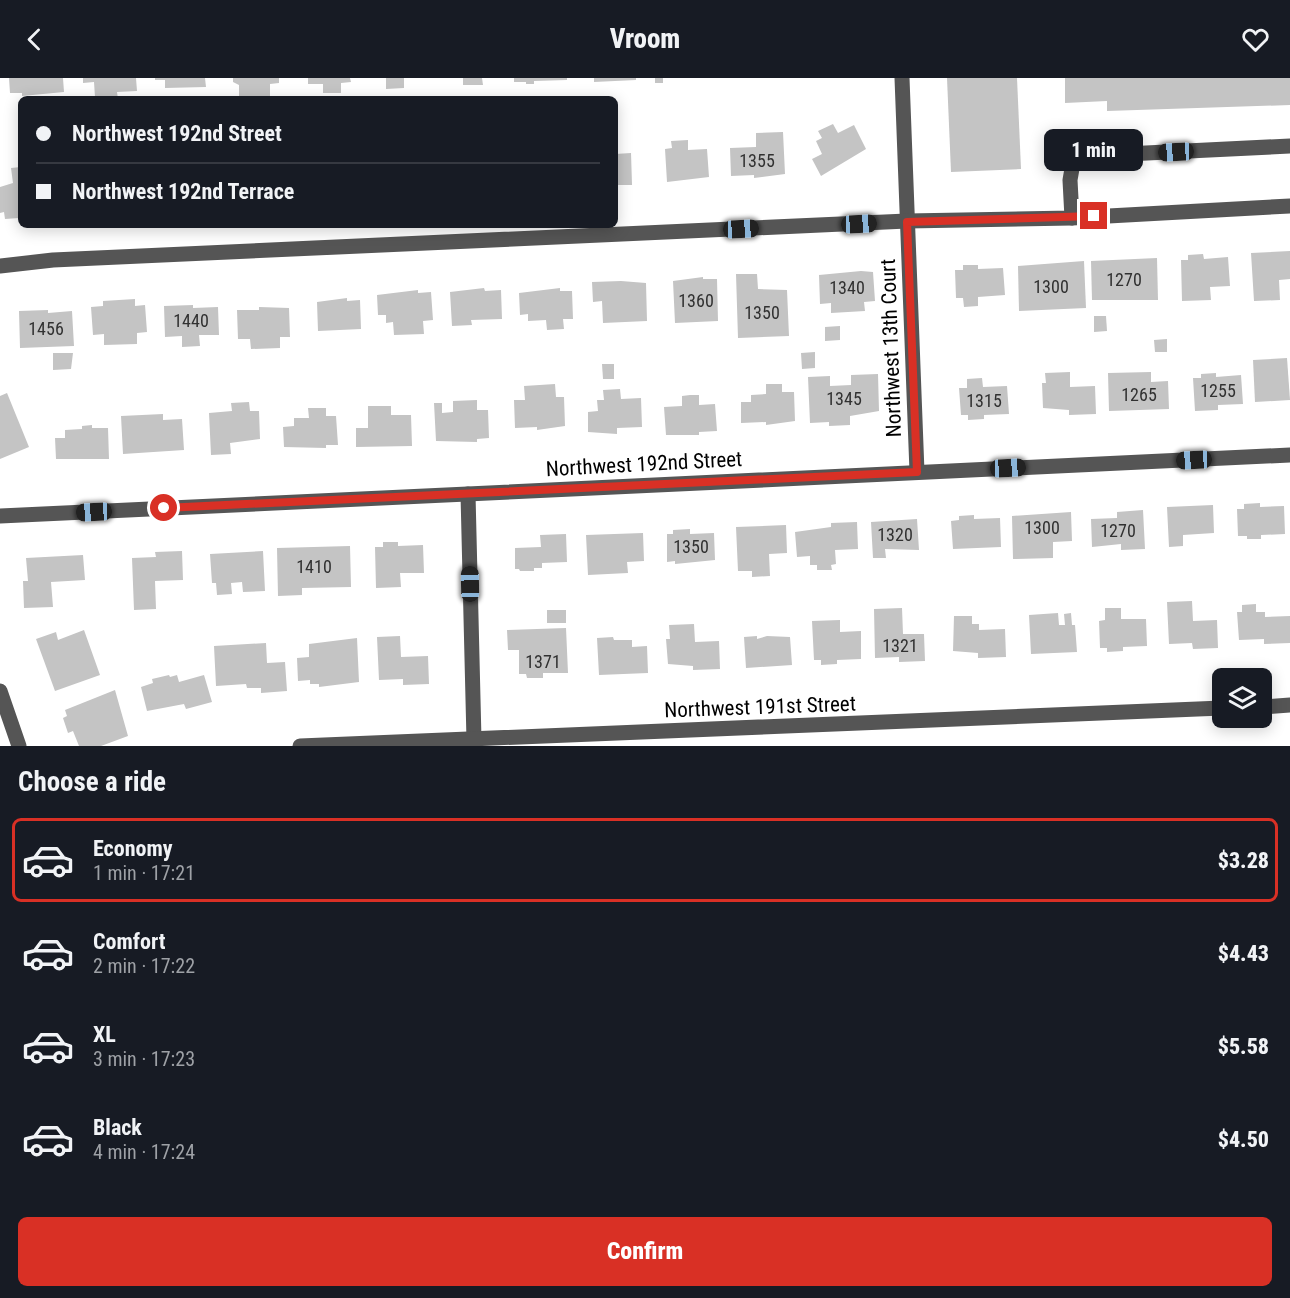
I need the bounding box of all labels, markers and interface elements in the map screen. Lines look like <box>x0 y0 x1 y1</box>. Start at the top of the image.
icon: back <box>18 23 51 56</box>
text: Vroom <box>610 23 680 55</box>
icon: heart <box>1239 23 1272 56</box>
text: Northwest 192nd Street <box>72 121 282 146</box>
callout: 1 min <box>1044 129 1144 171</box>
text: 1 min <box>1071 138 1116 162</box>
car <box>1158 142 1194 162</box>
house number: 1355 <box>739 150 775 171</box>
text: Northwest 192nd Terrace <box>72 179 294 204</box>
route end <box>1080 202 1107 229</box>
car <box>841 214 877 234</box>
car <box>723 219 759 239</box>
street label: Northwest 13th Court <box>876 258 906 438</box>
house number: 1270 <box>1106 269 1142 290</box>
house number: 1300 <box>1033 276 1069 297</box>
house number: 1340 <box>829 277 865 298</box>
house number: 1360 <box>678 290 714 311</box>
house number: 1350 <box>744 302 780 323</box>
house number: 1440 <box>173 310 209 331</box>
house number: 1456 <box>28 318 64 339</box>
house number: 1255 <box>1200 380 1236 401</box>
house number: 1265 <box>1121 384 1157 405</box>
house number: 1345 <box>826 388 862 409</box>
house number: 1315 <box>966 390 1002 411</box>
street label: Northwest 192nd Street <box>545 447 743 481</box>
car <box>1176 450 1212 470</box>
car <box>990 458 1026 478</box>
route start <box>150 494 177 521</box>
car <box>76 502 112 522</box>
house number: 1300 <box>1024 517 1060 538</box>
house number: 1270 <box>1100 520 1136 541</box>
house number: 1320 <box>877 524 913 545</box>
house number: 1350 <box>673 536 709 557</box>
house number: 1410 <box>296 556 332 577</box>
car <box>461 566 479 602</box>
house number: 1321 <box>882 635 918 656</box>
house number: 1371 <box>525 651 561 672</box>
map controls <box>1212 668 1272 728</box>
button: layers <box>1212 668 1272 728</box>
street label: Northwest 191st Street <box>664 692 856 722</box>
text: Choose a ride <box>18 766 166 798</box>
icon: car <box>21 833 75 887</box>
text: Economy <box>93 836 173 861</box>
text: $3.28 <box>1218 848 1269 873</box>
text: 1 min · 17:21 <box>93 861 195 885</box>
icon: car <box>21 926 75 980</box>
text: Comfort <box>93 929 166 954</box>
text: $4.43 <box>1218 941 1269 966</box>
text: 2 min · 17:22 <box>93 954 195 978</box>
icon: car <box>21 1019 75 1073</box>
text: XL <box>93 1022 116 1047</box>
text: $5.58 <box>1218 1034 1269 1059</box>
text: 3 min · 17:23 <box>93 1047 195 1071</box>
icon: car <box>21 1112 75 1166</box>
text: Black <box>93 1115 142 1140</box>
text: $4.50 <box>1218 1127 1269 1152</box>
text: 4 min · 17:24 <box>93 1140 195 1164</box>
button: Confirm <box>18 1217 1272 1286</box>

